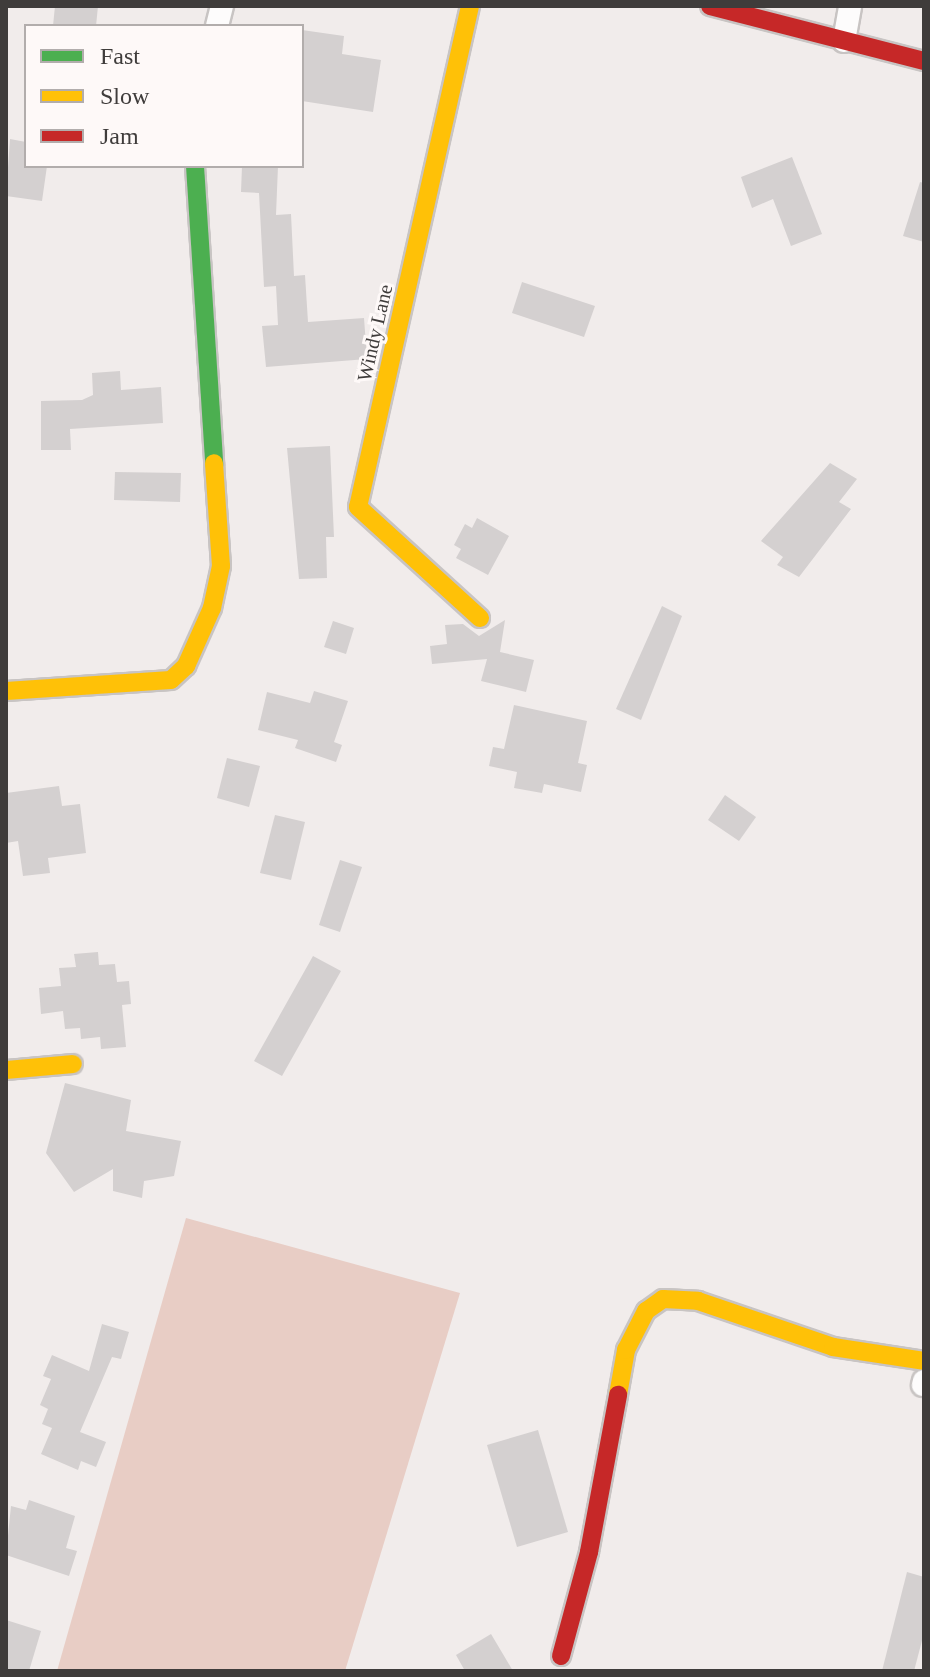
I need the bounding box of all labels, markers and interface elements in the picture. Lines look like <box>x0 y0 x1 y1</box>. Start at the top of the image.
legend <box>24 24 304 168</box>
text: Fast <box>100 43 140 69</box>
text: Slow <box>100 83 149 109</box>
text: Jam <box>100 123 139 149</box>
street label: Windy Lane <box>352 282 398 384</box>

